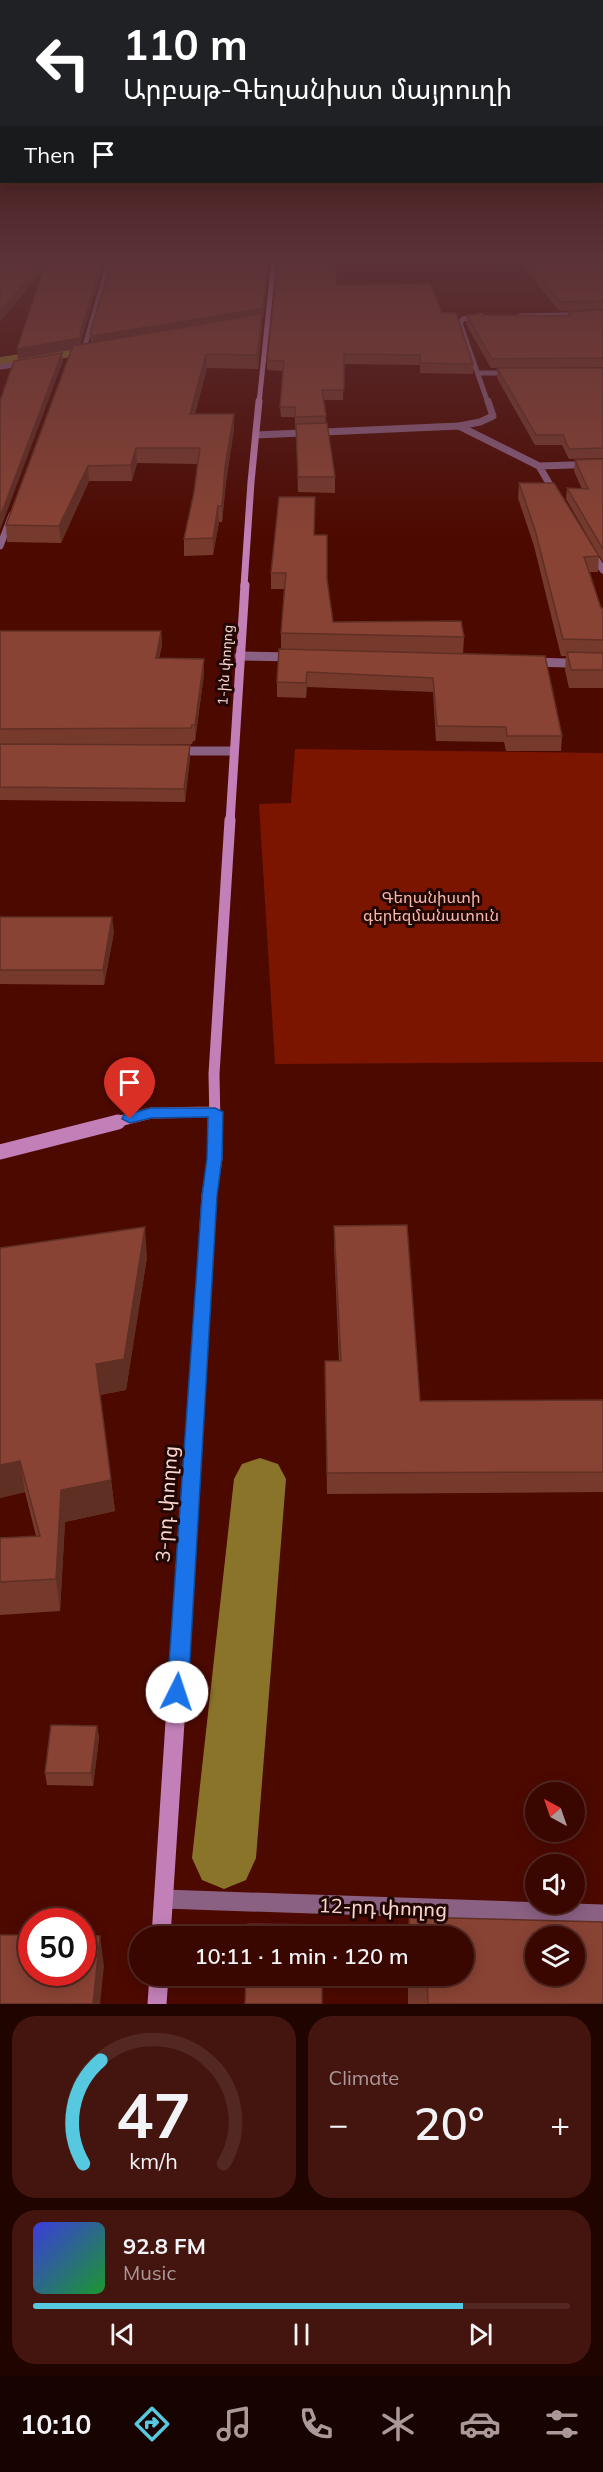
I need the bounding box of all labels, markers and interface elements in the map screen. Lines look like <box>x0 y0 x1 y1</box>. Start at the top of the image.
text: 110 m <box>123 18 248 71</box>
icon: left <box>24 24 102 102</box>
text: Արբաթ-Գեղանիստ մայրուղի <box>123 72 512 106</box>
icon: arrive <box>87 138 120 171</box>
text: Then <box>24 141 75 169</box>
street label: 1-ին փողոց <box>213 624 237 706</box>
park label: Գեղանիստի գերեզմանատուն <box>363 887 499 925</box>
pin <box>104 1057 155 1119</box>
icon: arrive <box>113 1066 146 1099</box>
street label: 3-րդ փողոց <box>149 1445 183 1563</box>
position arrow <box>145 1660 209 1724</box>
north arrow <box>525 1782 585 1842</box>
map controls <box>525 1782 585 1986</box>
button: sound <box>525 1854 585 1914</box>
street label: 12-րդ փողոց <box>318 1892 448 1922</box>
speed limit sign: 50 <box>18 1908 96 1986</box>
button: layers <box>525 1926 585 1986</box>
text: 10:11 · 1 min · 120 m <box>194 1942 409 1970</box>
text: Climate <box>329 2065 399 2090</box>
text: 47 <box>116 2075 191 2154</box>
text: 20° <box>414 2095 485 2151</box>
text: − <box>329 2103 348 2144</box>
text: + <box>550 2103 570 2144</box>
text: km/h <box>129 2147 178 2174</box>
text: 92.8 FM <box>123 2232 206 2260</box>
text: Music <box>123 2260 176 2285</box>
icon: previous <box>106 2318 139 2351</box>
icon: pause <box>285 2318 318 2351</box>
icon: next <box>464 2318 497 2351</box>
icon: directions <box>131 2403 173 2445</box>
icon: music <box>213 2403 255 2445</box>
icon: phone <box>295 2403 337 2445</box>
icon: climate <box>377 2403 419 2445</box>
icon: car <box>459 2403 501 2445</box>
icon: filters <box>541 2403 583 2445</box>
text: 10:10 <box>20 2407 91 2441</box>

